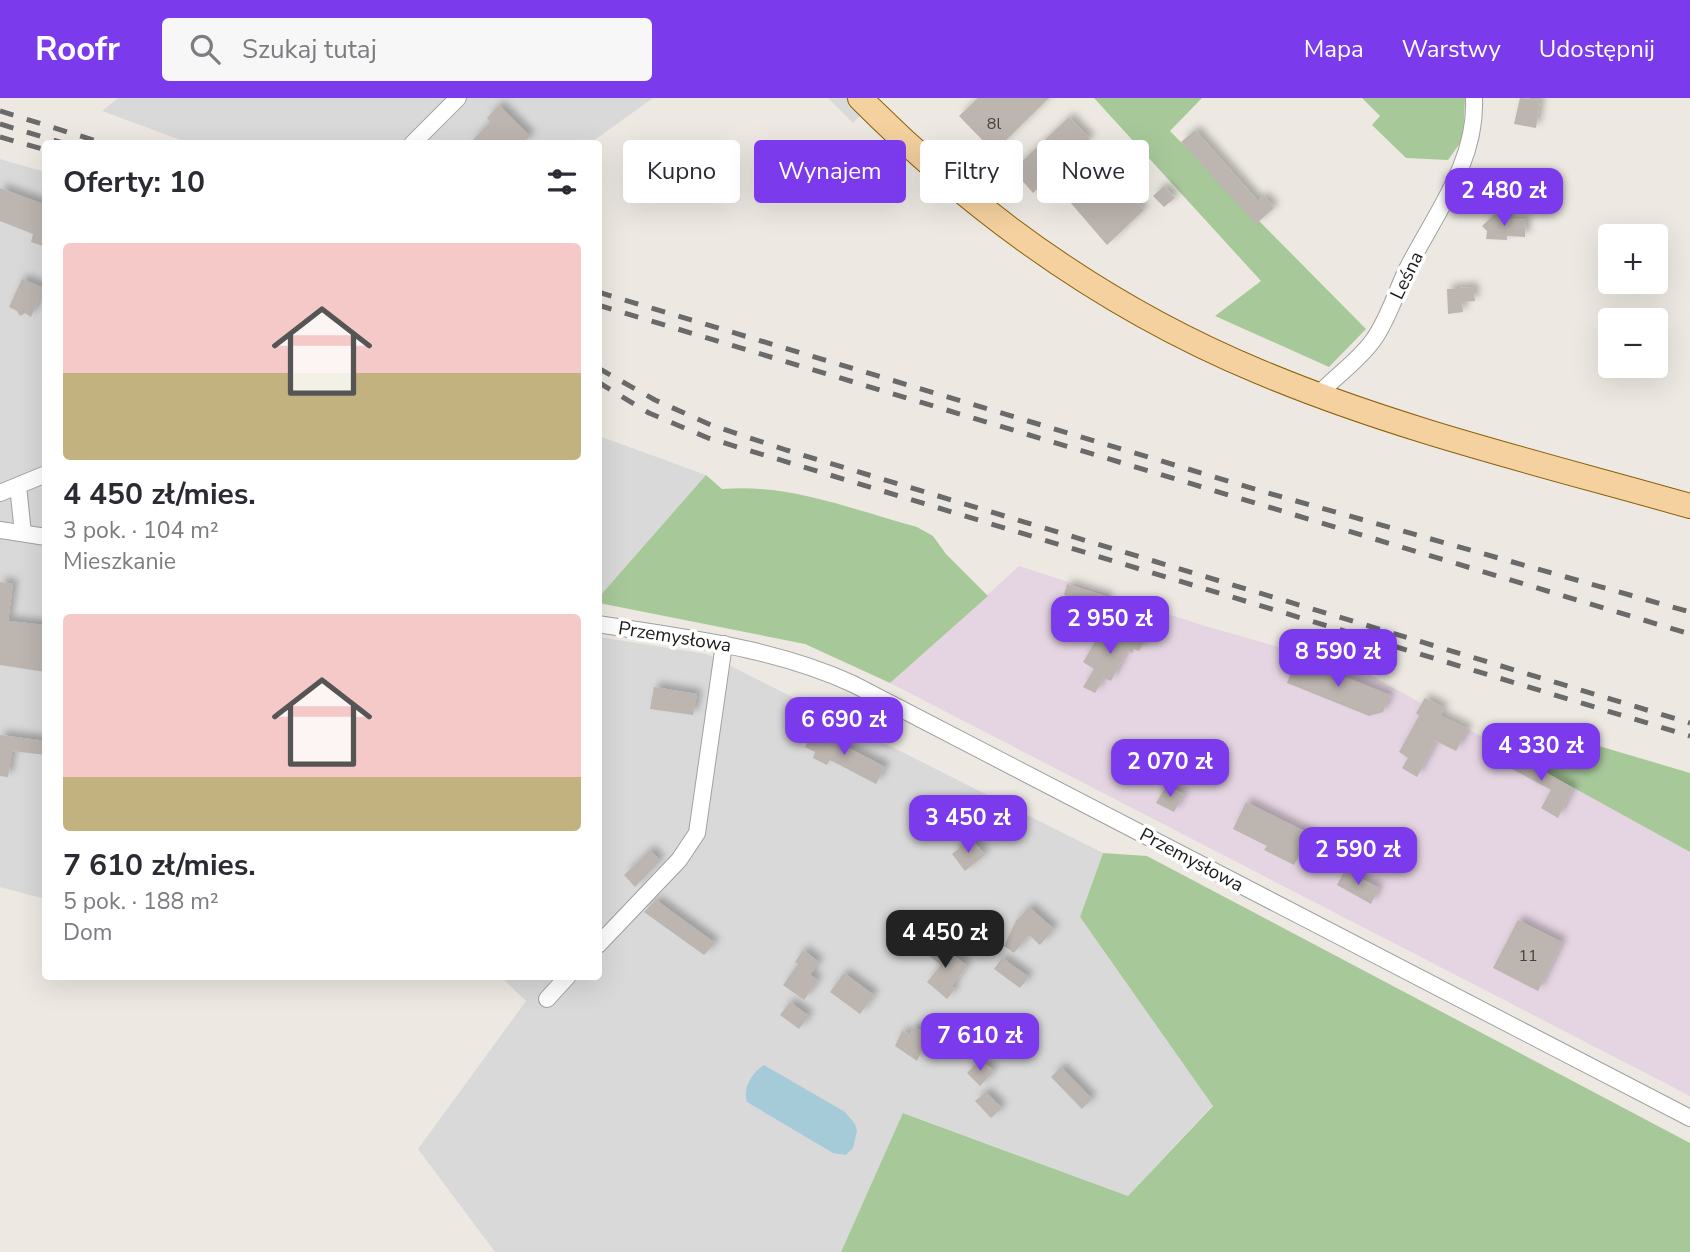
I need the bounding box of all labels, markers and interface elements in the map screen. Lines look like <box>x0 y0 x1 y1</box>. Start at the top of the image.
search box <box>162 18 652 81</box>
text: Roofr <box>35 27 120 72</box>
icon: search <box>186 30 224 68</box>
text: Szukaj tutaj <box>242 32 377 67</box>
text: Mapa <box>1304 33 1364 65</box>
text: Warstwy <box>1402 33 1501 65</box>
text: Udostępnij <box>1539 33 1655 65</box>
house number: 8l <box>987 113 1001 135</box>
chip: Kupno <box>623 140 740 203</box>
chip: Wynajem <box>754 140 906 203</box>
chip: Filtry <box>920 140 1023 203</box>
chip: Nowe <box>1037 140 1149 203</box>
text: Oferty: 10 <box>63 162 205 203</box>
icon: filters <box>543 163 581 201</box>
pin: 2 480 zł <box>1432 169 1576 228</box>
text: 2 480 zł <box>1461 175 1547 206</box>
map controls <box>1598 224 1668 378</box>
button: + <box>1598 224 1668 294</box>
street label: Leśna <box>1384 247 1430 304</box>
icon: home <box>259 288 385 414</box>
button: − <box>1598 308 1668 378</box>
text: 4 450 zł/mies. <box>63 474 256 515</box>
text: 3 pok. · 104 m² <box>63 515 219 546</box>
text: Mieszkanie <box>63 546 176 577</box>
pin: 2 950 zł <box>1038 596 1182 656</box>
text: 2 950 zł <box>1067 603 1153 634</box>
street label: Przemysłowa <box>616 615 733 659</box>
pin: 8 590 zł <box>1266 630 1410 689</box>
text: 8 590 zł <box>1295 636 1381 667</box>
icon: home <box>259 659 385 785</box>
pin: 6 690 zł <box>772 698 916 757</box>
text: 6 690 zł <box>801 704 887 735</box>
pin: 4 330 zł <box>1469 724 1613 783</box>
text: 4 330 zł <box>1498 730 1584 761</box>
pin: 2 070 zł <box>1098 740 1242 799</box>
text: 2 070 zł <box>1127 746 1213 777</box>
pin: 3 450 zł <box>896 796 1040 855</box>
text: 3 450 zł <box>925 802 1011 833</box>
street label: Przemysłowa <box>1135 822 1248 898</box>
pin: 2 590 zł <box>1286 828 1430 887</box>
text: 2 590 zł <box>1315 834 1401 865</box>
text: 7 610 zł/mies. <box>63 845 256 886</box>
text: 5 pok. · 188 m² <box>63 886 219 917</box>
pin: 4 450 zł <box>873 910 1017 970</box>
text: Dom <box>63 917 113 948</box>
text: 4 450 zł <box>902 917 988 948</box>
house number: 11 <box>1518 945 1538 967</box>
pin: 7 610 zł <box>908 1014 1052 1073</box>
text: 7 610 zł <box>937 1020 1023 1051</box>

